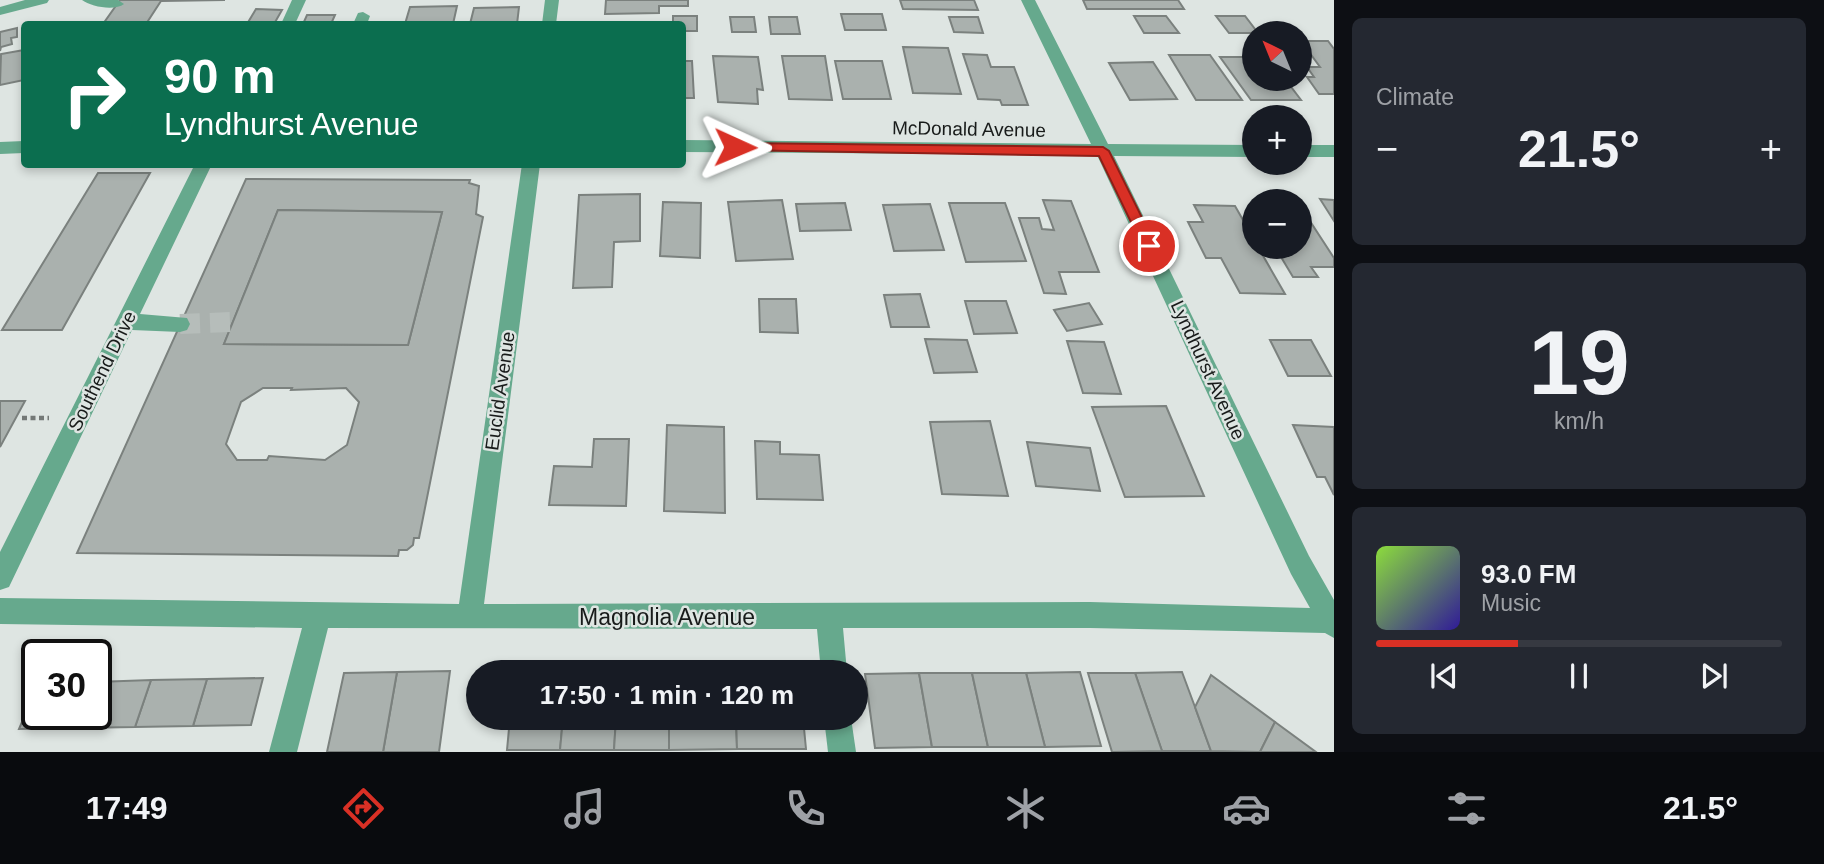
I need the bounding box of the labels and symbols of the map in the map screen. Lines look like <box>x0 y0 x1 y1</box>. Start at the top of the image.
north arrow <box>1242 21 1312 91</box>
position arrow <box>698 110 772 184</box>
street label: McDonald Avenue <box>892 117 1046 141</box>
pin <box>1119 216 1179 276</box>
street label: Lyndhurst Avenue <box>1167 297 1249 443</box>
street label: Southend Drive <box>64 308 140 434</box>
street label: Euclid Avenue <box>481 330 519 452</box>
street label: Magnolia Avenue <box>579 604 755 630</box>
speed limit sign: 30 <box>21 639 112 730</box>

